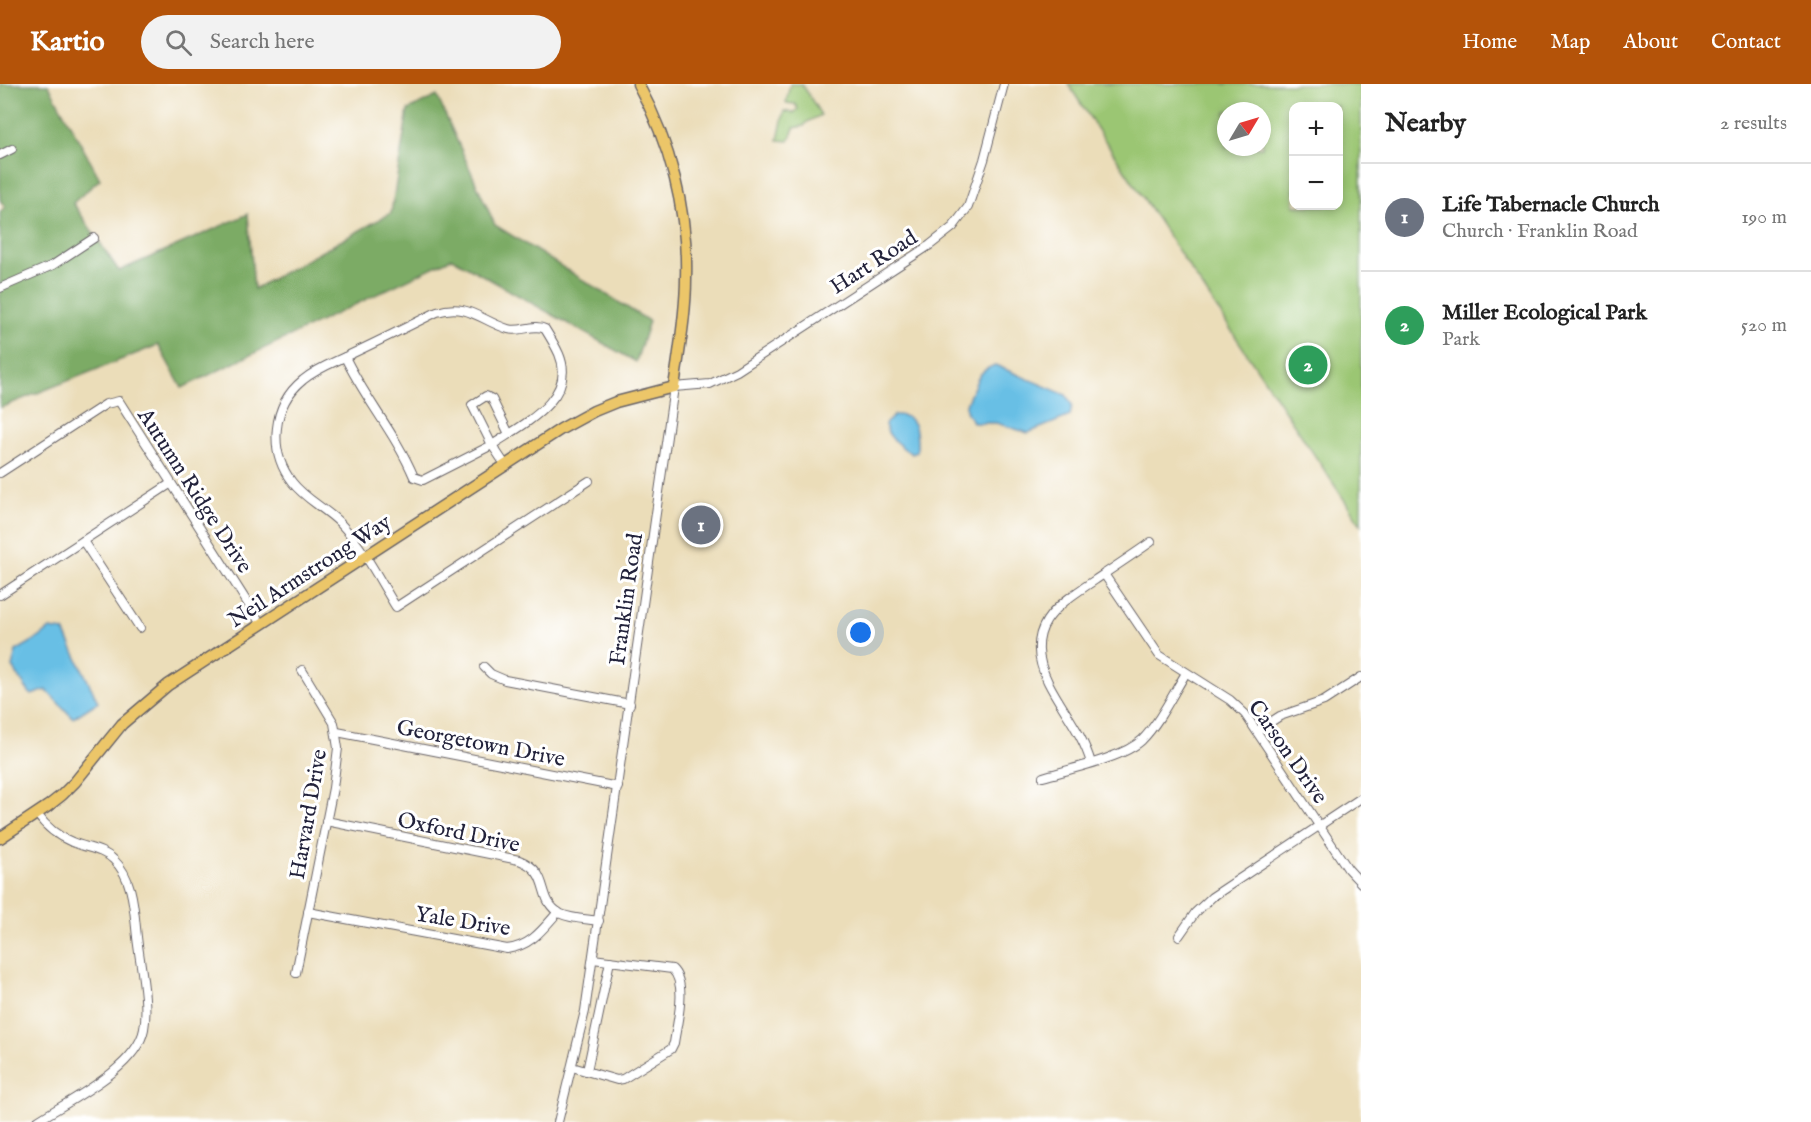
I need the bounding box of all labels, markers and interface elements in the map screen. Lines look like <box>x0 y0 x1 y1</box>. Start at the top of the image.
search box <box>141 15 561 69</box>
text: Kartio <box>30 25 105 60</box>
icon: search <box>162 26 195 59</box>
text: Search here <box>210 28 315 56</box>
text: Home <box>1462 29 1517 56</box>
text: Map <box>1550 29 1590 56</box>
text: About <box>1623 29 1678 56</box>
text: Contact <box>1711 29 1781 56</box>
north arrow <box>1217 102 1271 156</box>
map controls <box>1289 102 1343 210</box>
button: + <box>1289 102 1343 156</box>
text: Nearby <box>1385 107 1466 140</box>
text: 2 results <box>1720 111 1787 136</box>
button: − <box>1289 156 1343 210</box>
text: Life Tabernacle Church <box>1442 191 1660 219</box>
text: 1 <box>1401 205 1408 230</box>
text: 190 m <box>1741 205 1787 230</box>
text: Church · Franklin Road <box>1442 219 1638 244</box>
street label: Hart Road <box>825 224 923 301</box>
text: Miller Ecological Park <box>1442 299 1647 327</box>
text: 2 <box>1400 313 1409 338</box>
text: 520 m <box>1741 313 1787 338</box>
text: Park <box>1442 327 1480 352</box>
pin: 2 <box>1288 342 1328 388</box>
street label: Autumn Ridge Drive <box>130 403 258 579</box>
pin: 1 <box>682 502 720 548</box>
street label: Neil Armstrong Way <box>223 509 397 635</box>
street label: Franklin Road <box>604 531 650 667</box>
your location <box>846 618 875 647</box>
street label: Carson Drive <box>1241 695 1333 810</box>
street label: Georgetown Drive <box>394 714 567 774</box>
street label: Harvard Drive <box>284 747 334 882</box>
street label: Oxford Drive <box>395 806 522 860</box>
street label: Yale Drive <box>413 901 512 943</box>

